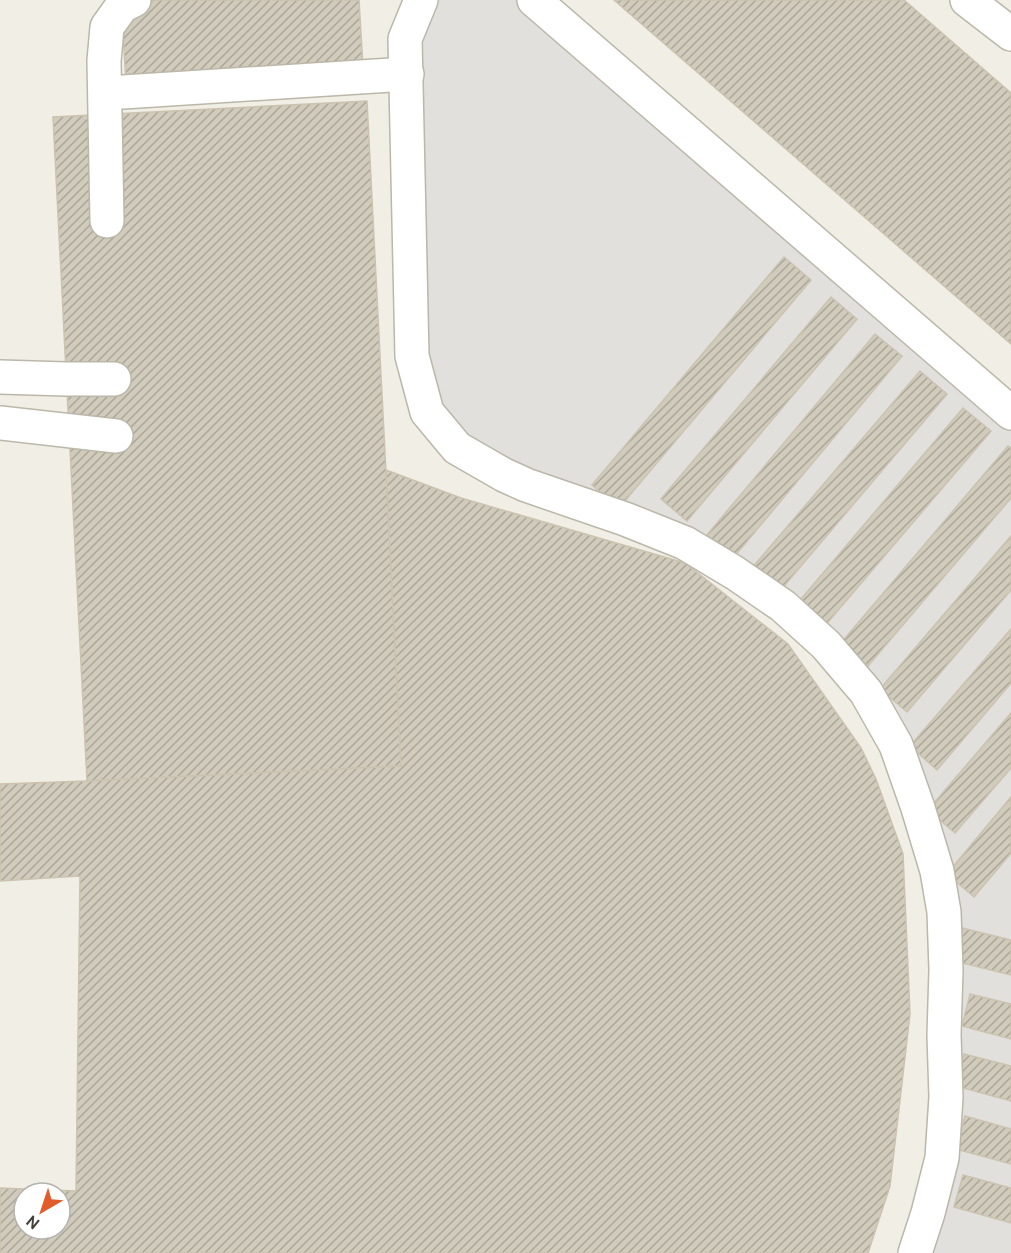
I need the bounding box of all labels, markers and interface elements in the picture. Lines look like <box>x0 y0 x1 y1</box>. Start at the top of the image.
north arrow <box>12 1181 72 1241</box>
text: N <box>23 1211 43 1233</box>

